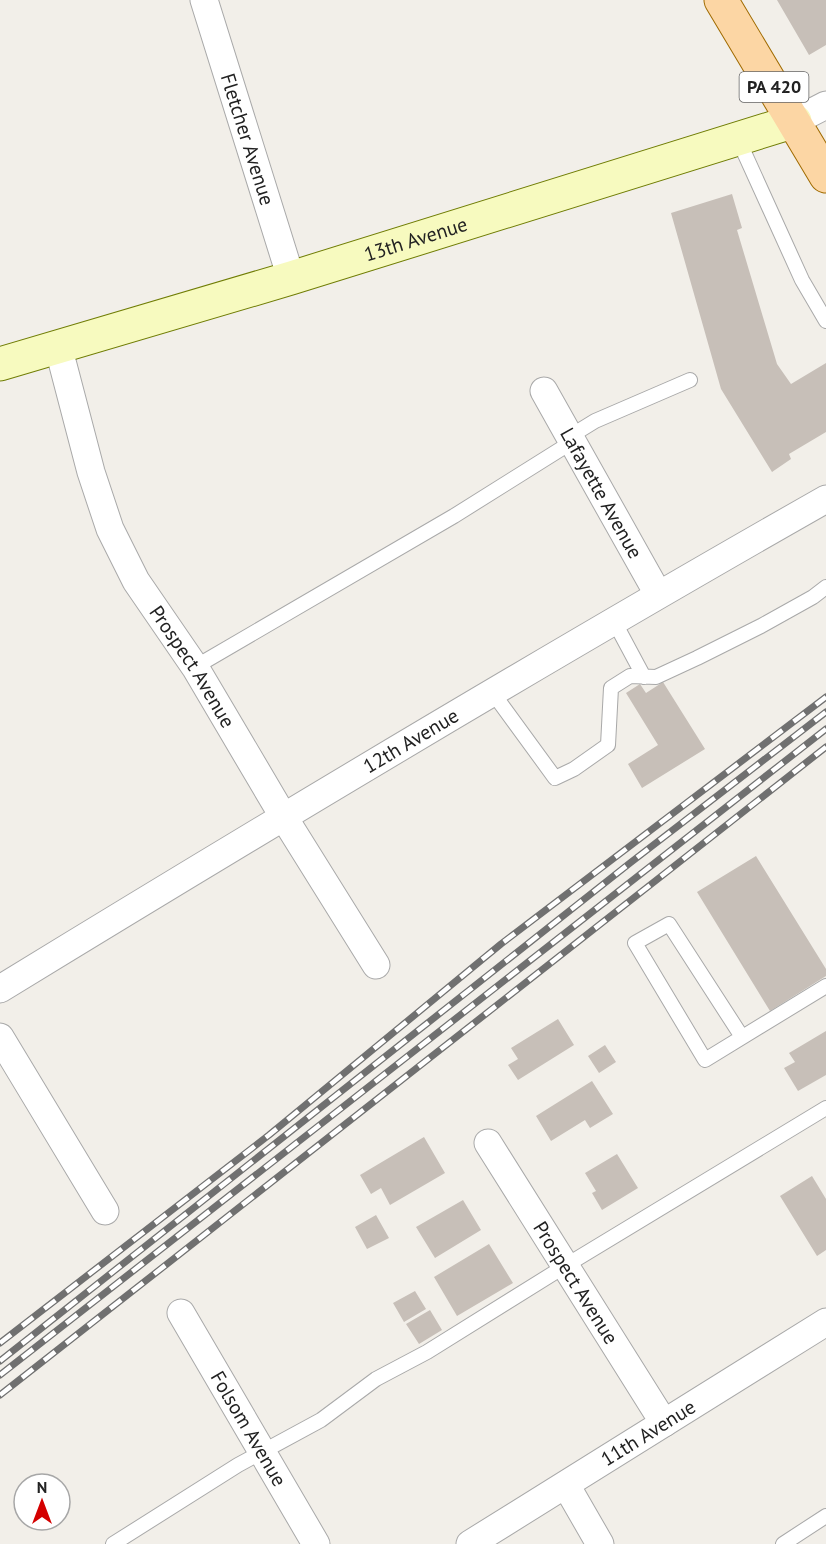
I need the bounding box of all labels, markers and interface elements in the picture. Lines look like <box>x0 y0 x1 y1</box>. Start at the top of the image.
street label: Fletcher Avenue <box>215 70 280 209</box>
road number: PA 420 <box>740 72 808 102</box>
street label: 13th Avenue <box>361 211 470 267</box>
street label: Lafayette Avenue <box>554 423 648 563</box>
street label: Prospect Avenue <box>144 600 241 732</box>
street label: 12th Avenue <box>358 702 463 779</box>
street label: Prospect Avenue <box>527 1216 624 1349</box>
street label: Folsom Avenue <box>205 1366 293 1491</box>
street label: 11th Avenue <box>596 1394 700 1472</box>
north arrow <box>12 1472 72 1532</box>
text: N <box>37 1477 47 1497</box>

